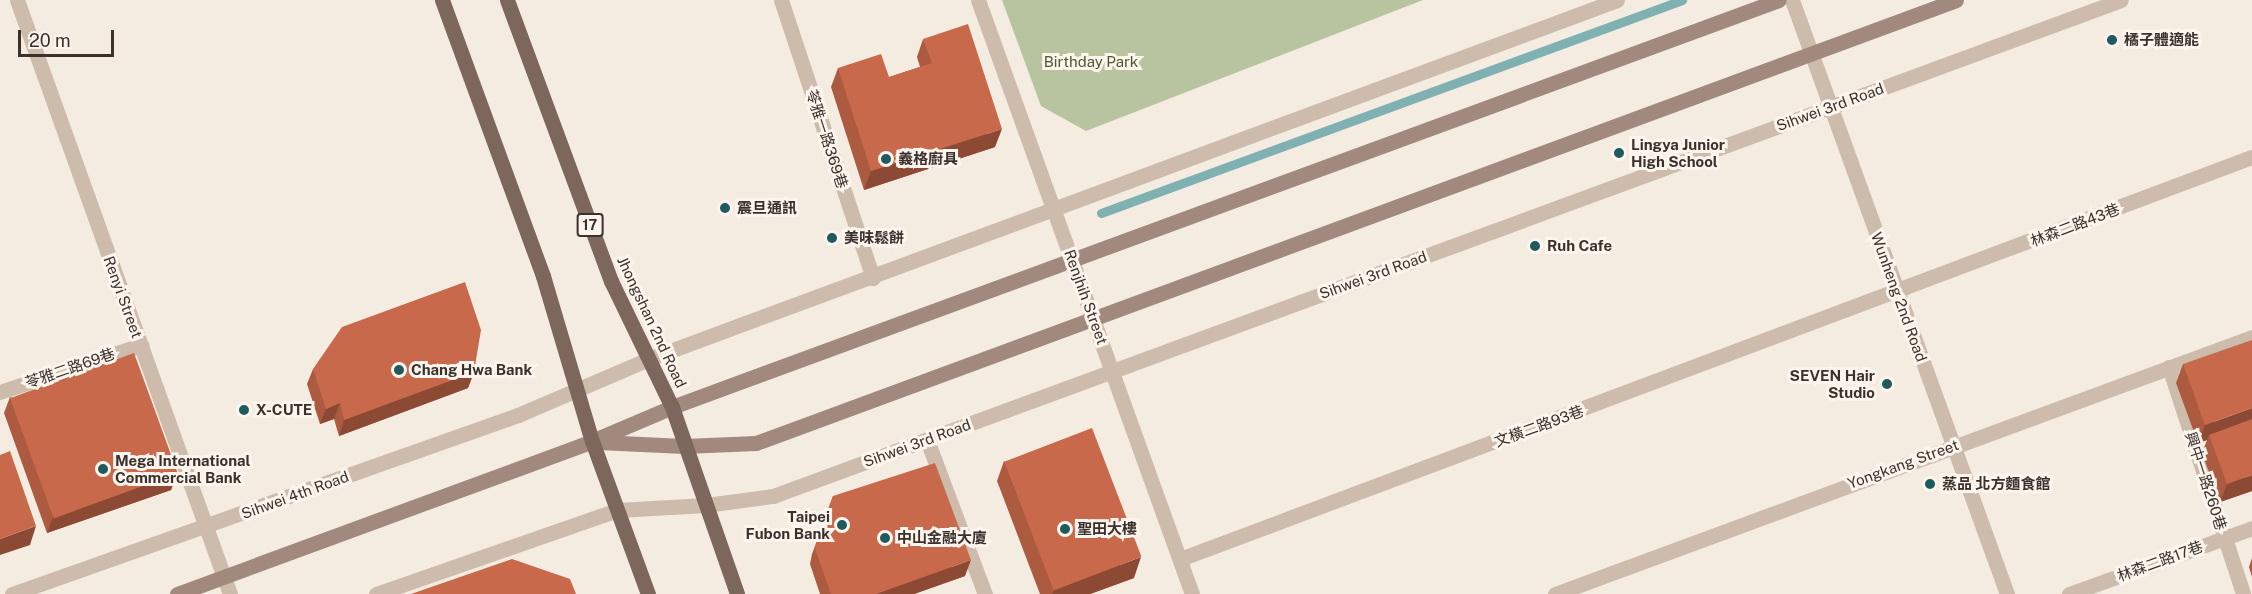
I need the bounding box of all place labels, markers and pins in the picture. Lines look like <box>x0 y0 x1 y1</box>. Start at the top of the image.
place label: 橘子體適能 <box>2124 31 2199 49</box>
marker: 橘子體適能 <box>2105 33 2119 47</box>
place label: Lingya Junior High School <box>1631 135 1725 170</box>
marker: Lingya Junior High School <box>1612 146 1626 160</box>
place label: 義格廚具 <box>898 150 958 168</box>
marker: 義格廚具 <box>879 152 893 166</box>
place label: 震旦通訊 <box>737 199 797 217</box>
marker: 震旦通訊 <box>718 201 732 215</box>
place label: 美味鬆餅 <box>844 229 904 247</box>
marker: 美味鬆餅 <box>825 231 839 245</box>
place label: Ruh Cafe <box>1547 237 1612 255</box>
marker: Ruh Cafe <box>1528 239 1542 253</box>
place label: Chang Hwa Bank <box>411 361 532 379</box>
marker: Chang Hwa Bank <box>392 363 406 377</box>
place label: SEVEN Hair Studio <box>1790 366 1875 401</box>
marker: SEVEN Hair Studio <box>1880 377 1894 391</box>
place label: X-CUTE <box>256 401 312 419</box>
marker: X-CUTE <box>237 403 251 417</box>
place label: Mega International Commercial Bank <box>115 451 250 486</box>
marker: Mega International Commercial Bank <box>96 462 110 476</box>
place label: 蒸品 北方麵食館 <box>1942 475 2050 493</box>
marker: 蒸品 北方麵食館 <box>1923 477 1937 491</box>
place label: Taipei Fubon Bank <box>746 507 830 542</box>
marker: Taipei Fubon Bank <box>835 518 849 532</box>
place label: 聖田大樓 <box>1077 520 1137 538</box>
marker: 聖田大樓 <box>1058 522 1072 536</box>
place label: 中山金融大廈 <box>897 529 987 547</box>
marker: 中山金融大廈 <box>878 531 892 545</box>

